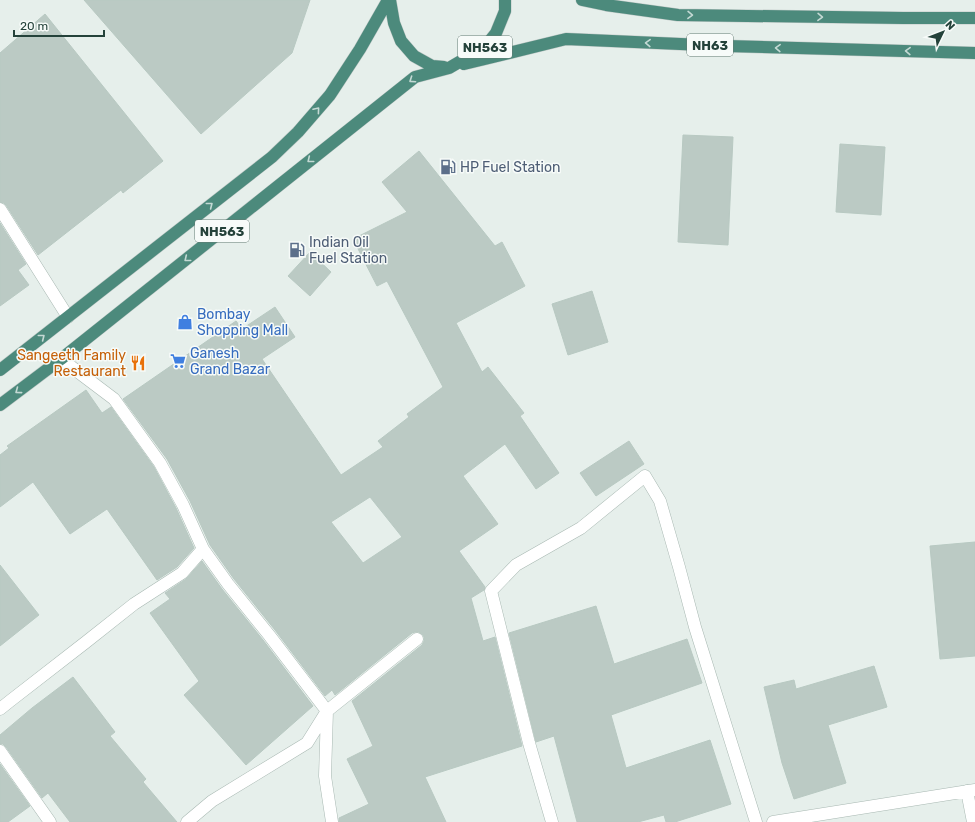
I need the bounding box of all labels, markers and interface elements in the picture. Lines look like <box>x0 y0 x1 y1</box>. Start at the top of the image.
one-way arrow <box>687 11 693 19</box>
scale bar <box>14 12 104 38</box>
north arrow <box>923 12 963 52</box>
one-way arrow <box>817 13 823 21</box>
text: N <box>942 18 957 33</box>
text: 20 m <box>20 19 48 33</box>
road number: NH63 <box>687 34 733 56</box>
road number: NH563 <box>458 36 512 58</box>
one-way arrow <box>645 38 651 47</box>
one-way arrow <box>775 43 781 52</box>
one-way arrow <box>905 47 911 56</box>
one-way arrow <box>409 75 416 83</box>
one-way arrow <box>313 107 320 114</box>
one-way arrow <box>308 156 315 163</box>
fuel station icon: HP Fuel Station <box>439 158 457 176</box>
place label: HP Fuel Station <box>460 159 560 176</box>
one-way arrow <box>206 203 213 210</box>
road number: NH563 <box>195 220 249 242</box>
place label: Indian Oil Fuel Station <box>309 234 387 267</box>
fuel station icon: Indian Oil Fuel Station <box>288 241 306 259</box>
one-way arrow <box>184 254 191 261</box>
place label: Bombay Shopping Mall <box>197 306 288 339</box>
shop icon: Bombay Shopping Mall <box>176 313 194 331</box>
one-way arrow <box>37 335 44 342</box>
place label: Ganesh Grand Bazar <box>190 345 271 378</box>
place label: Sangeeth Family Restaurant <box>17 347 127 380</box>
supermarket icon: Ganesh Grand Bazar <box>169 352 187 370</box>
restaurant icon: Sangeeth Family Restaurant <box>129 354 147 372</box>
one-way arrow <box>16 386 23 393</box>

